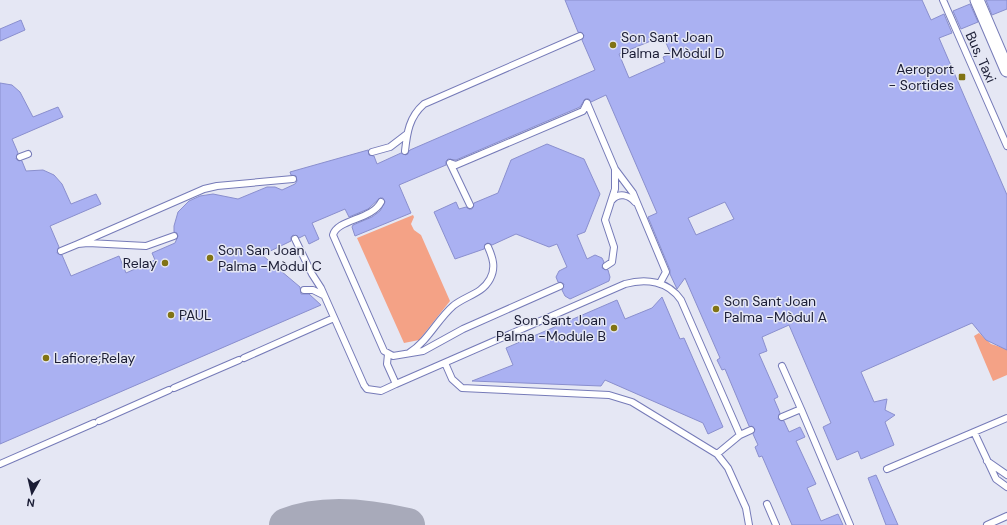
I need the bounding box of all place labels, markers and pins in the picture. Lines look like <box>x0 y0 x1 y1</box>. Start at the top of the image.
place label: Son Sant Joan Palma -Mòdul D <box>621 28 724 62</box>
marker: Son Sant Joan Palma -Mòdul D <box>608 40 618 50</box>
place label: Aeroport - Sortides <box>888 60 954 94</box>
marker: Aeroport - Sortides <box>957 72 967 82</box>
place label: Son San Joan Palma -Mòdul C <box>218 241 322 275</box>
marker: Son San Joan Palma -Mòdul C <box>205 253 215 263</box>
place label: Relay <box>123 254 157 272</box>
marker: Relay <box>160 258 170 268</box>
place label: Son Sant Joan Palma -Mòdul A <box>724 292 827 326</box>
marker: Son Sant Joan Palma -Mòdul A <box>711 304 721 314</box>
place label: PAUL <box>179 306 211 324</box>
marker: PAUL <box>166 310 176 320</box>
place label: Son Sant Joan Palma -Module B <box>496 311 606 345</box>
marker: Son Sant Joan Palma -Module B <box>609 323 619 333</box>
place label: Lafiore;Relay <box>54 349 136 367</box>
marker: Lafiore;Relay <box>41 353 51 363</box>

